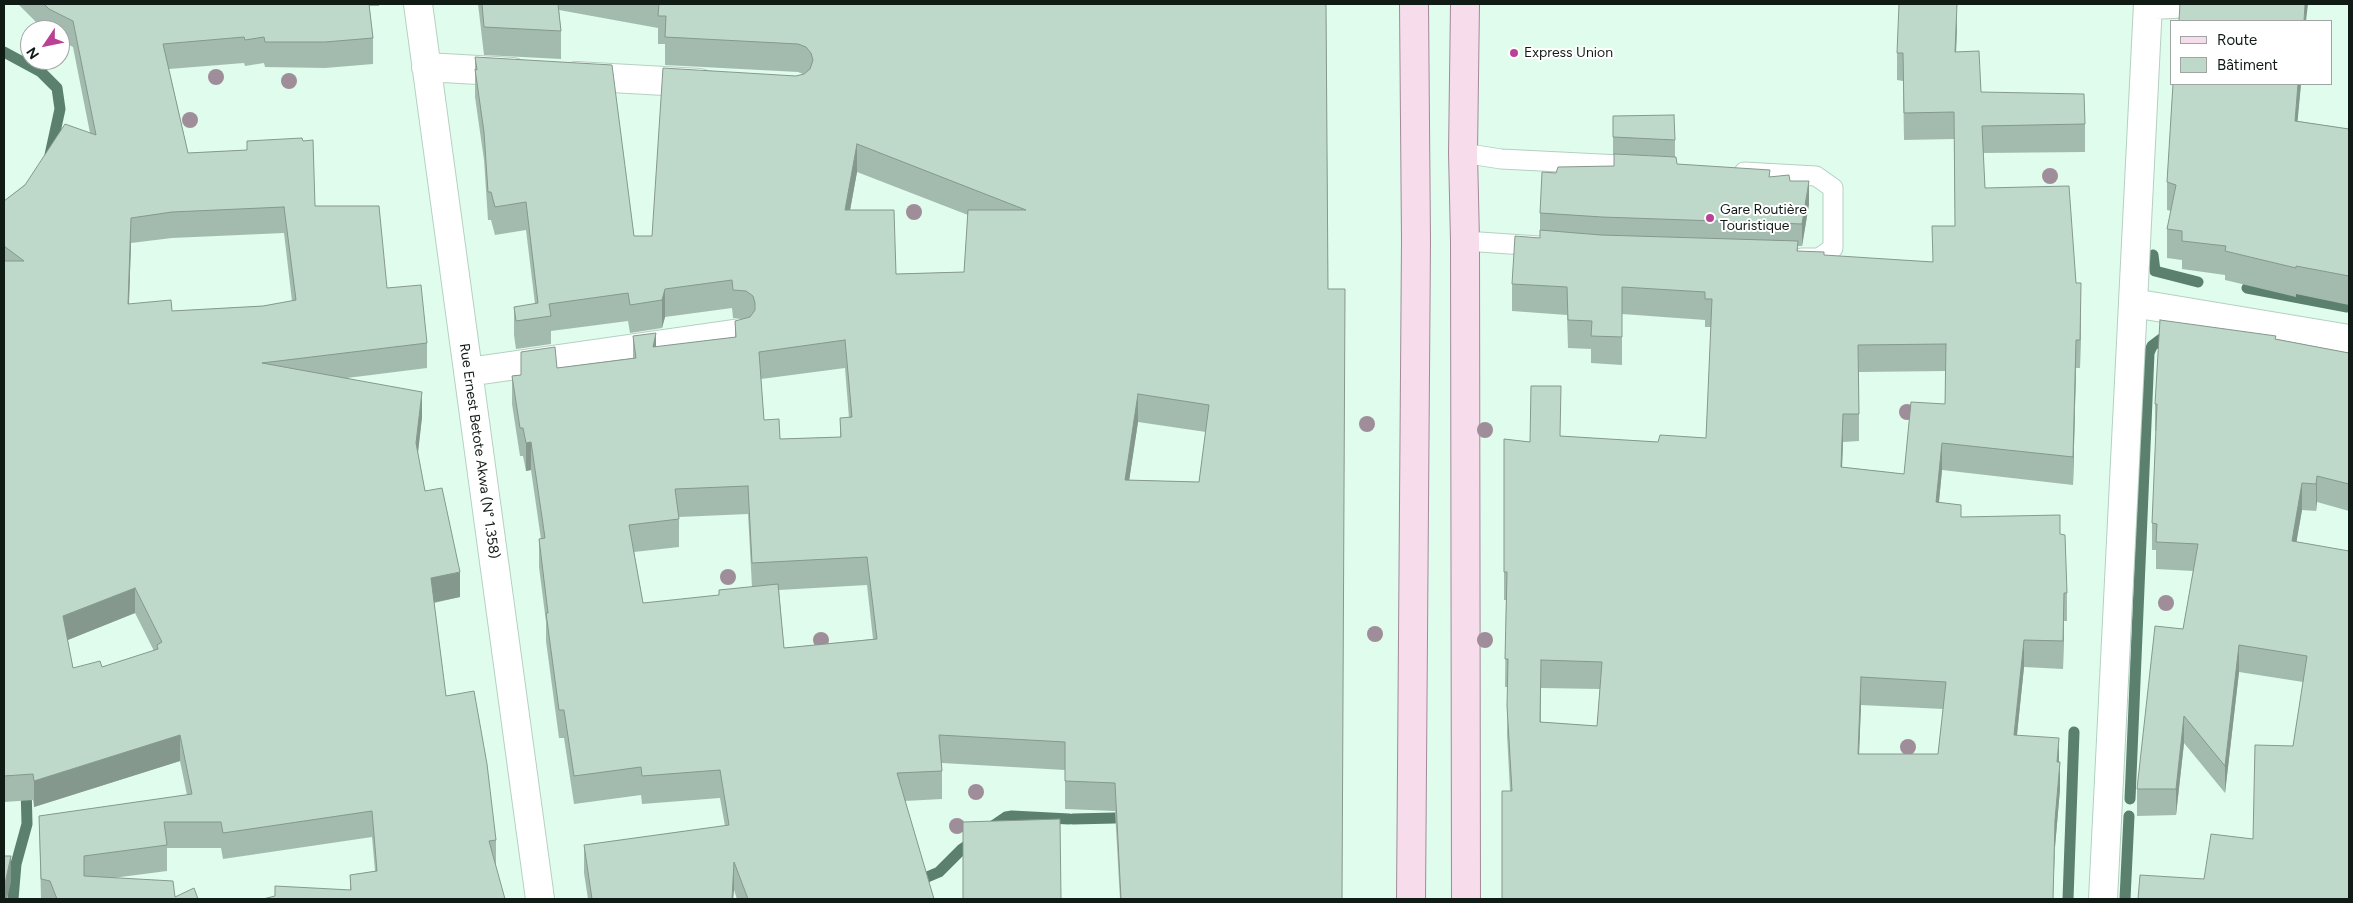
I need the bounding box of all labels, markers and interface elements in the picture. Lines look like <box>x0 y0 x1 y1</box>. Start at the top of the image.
north arrow <box>20 20 70 70</box>
legend <box>2170 20 2333 85</box>
text: Route <box>2217 31 2257 49</box>
text: N <box>23 44 43 62</box>
place label: Express Union <box>1524 45 1613 61</box>
marker: Express Union <box>1508 47 1520 59</box>
text: Bâtiment <box>2217 56 2278 74</box>
place label: Gare Routière Touristique <box>1720 202 1807 234</box>
marker: Gare Routière Touristique <box>1704 212 1716 224</box>
street label: Rue Ernest Betote Akwa (N° 1.358) <box>456 342 502 560</box>

